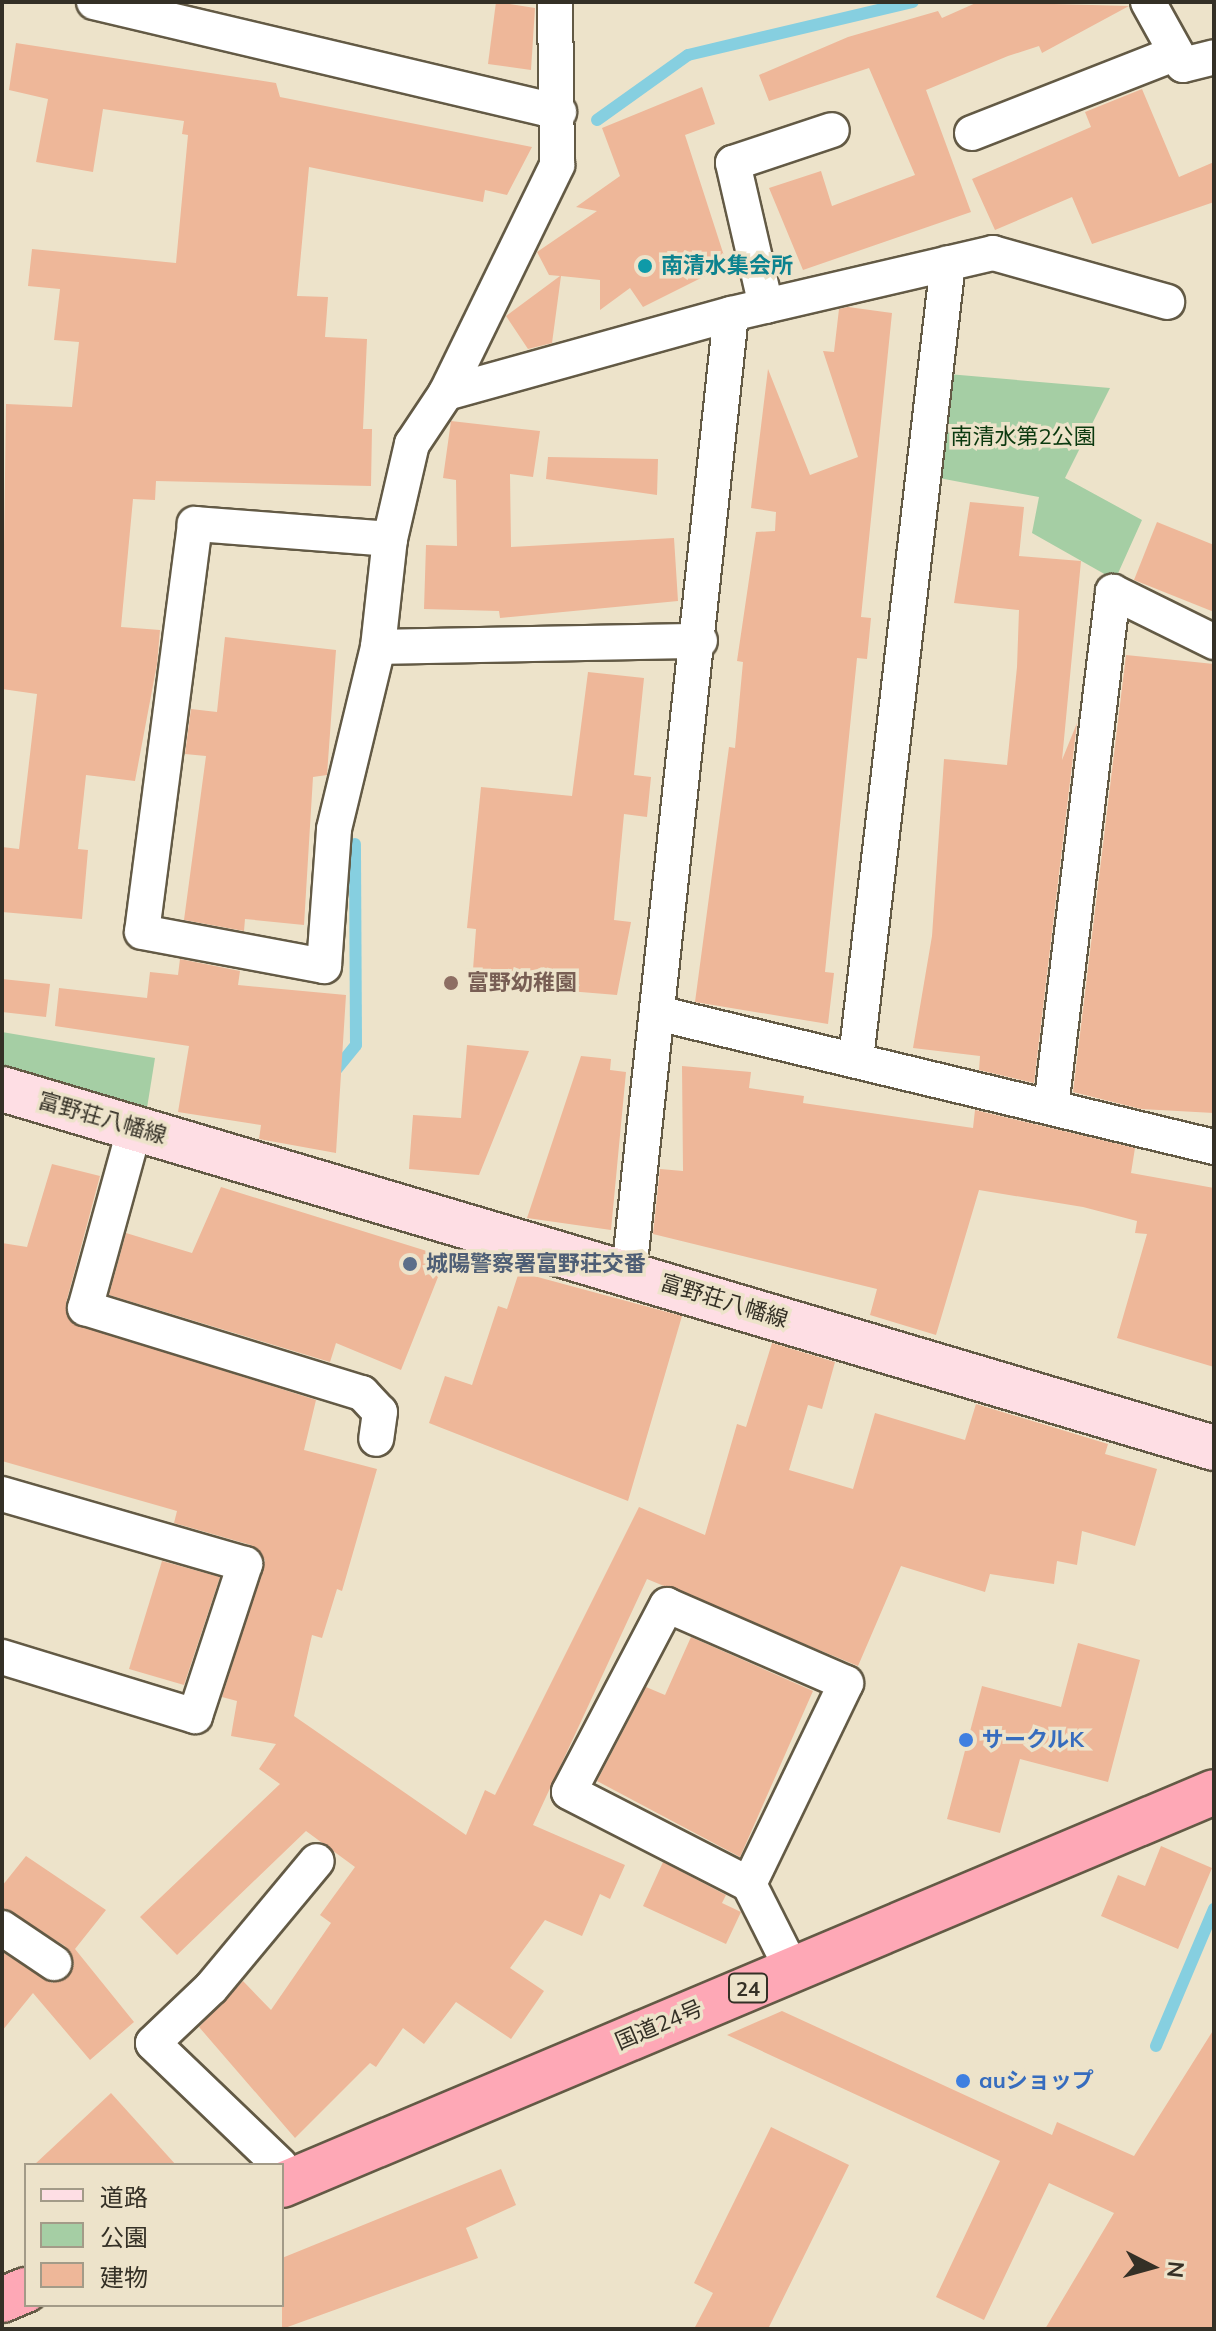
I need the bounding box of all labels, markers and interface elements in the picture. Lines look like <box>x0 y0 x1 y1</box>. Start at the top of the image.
place label: 南清水集会所 <box>661 253 793 279</box>
marker: 南清水集会所 <box>636 257 654 275</box>
park label: 南清水第2公園 <box>950 424 1096 450</box>
place label: 富野幼稚園 <box>467 970 577 996</box>
marker: 富野幼稚園 <box>442 974 460 992</box>
street label: 富野荘八幡線 <box>35 1087 169 1149</box>
place label: 城陽警察署富野荘交番 <box>426 1251 646 1277</box>
marker: 城陽警察署富野荘交番 <box>401 1255 419 1273</box>
street label: 富野荘八幡線 <box>657 1269 791 1333</box>
place label: サークルK <box>982 1727 1085 1753</box>
marker: サークルK <box>957 1731 975 1749</box>
road number: 24 <box>728 1972 768 2004</box>
street label: 国道24号 <box>611 1995 707 2055</box>
place label: auショップ <box>979 2068 1094 2094</box>
marker: auショップ <box>954 2072 972 2090</box>
legend <box>24 2163 284 2307</box>
text: 道路 <box>100 2182 148 2212</box>
text: 公園 <box>100 2222 148 2252</box>
north arrow <box>1112 2227 1192 2307</box>
text: N <box>1161 2260 1191 2279</box>
text: 建物 <box>100 2262 148 2292</box>

